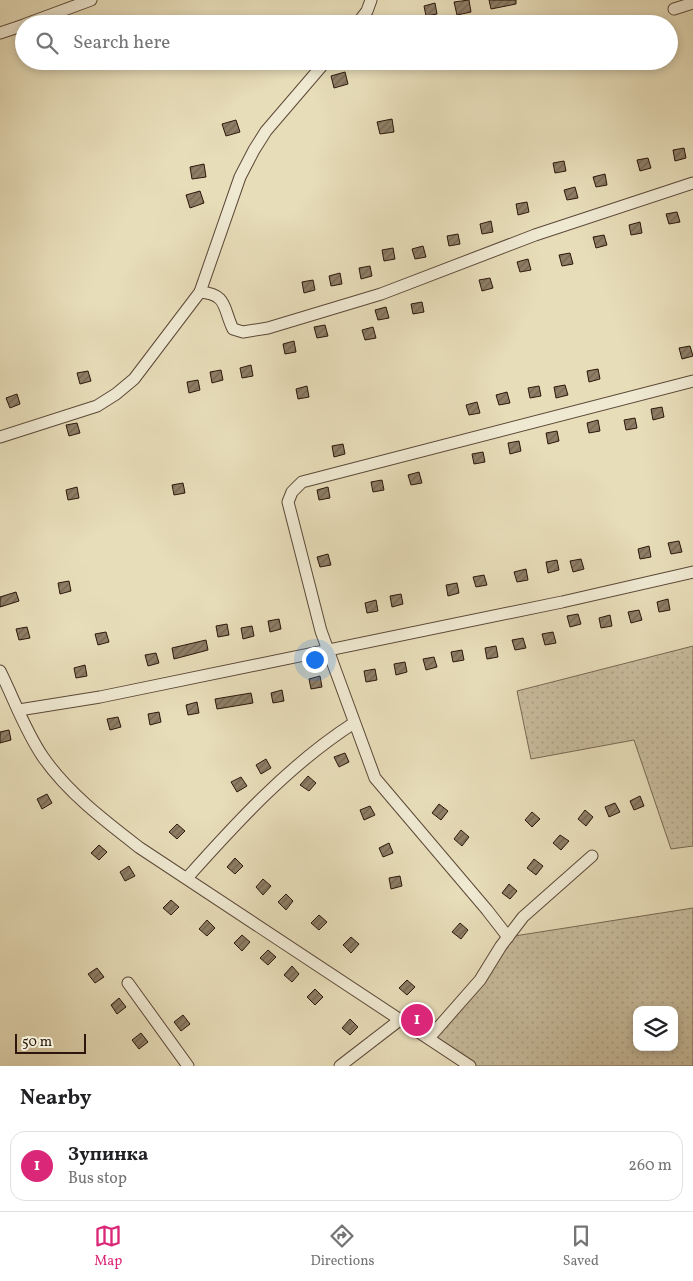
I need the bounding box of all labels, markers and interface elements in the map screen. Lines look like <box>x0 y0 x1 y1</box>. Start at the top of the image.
search box <box>15 15 678 70</box>
icon: search <box>33 29 61 57</box>
text: Search here <box>73 30 170 56</box>
your location <box>302 647 328 673</box>
pin: 1 <box>401 1001 433 1039</box>
map controls <box>633 1006 678 1051</box>
button: layers <box>633 1006 678 1051</box>
scale bar <box>15 1031 86 1054</box>
text: 50 m <box>22 1033 52 1052</box>
text: Nearby <box>20 1084 91 1113</box>
text: Зупинка <box>68 1142 148 1168</box>
text: 1 <box>34 1155 40 1177</box>
text: 260 m <box>628 1155 672 1177</box>
text: Bus stop <box>68 1168 127 1190</box>
tab: Map <box>94 1222 122 1271</box>
tab: Directions <box>310 1222 375 1271</box>
tab: Saved <box>563 1222 599 1271</box>

